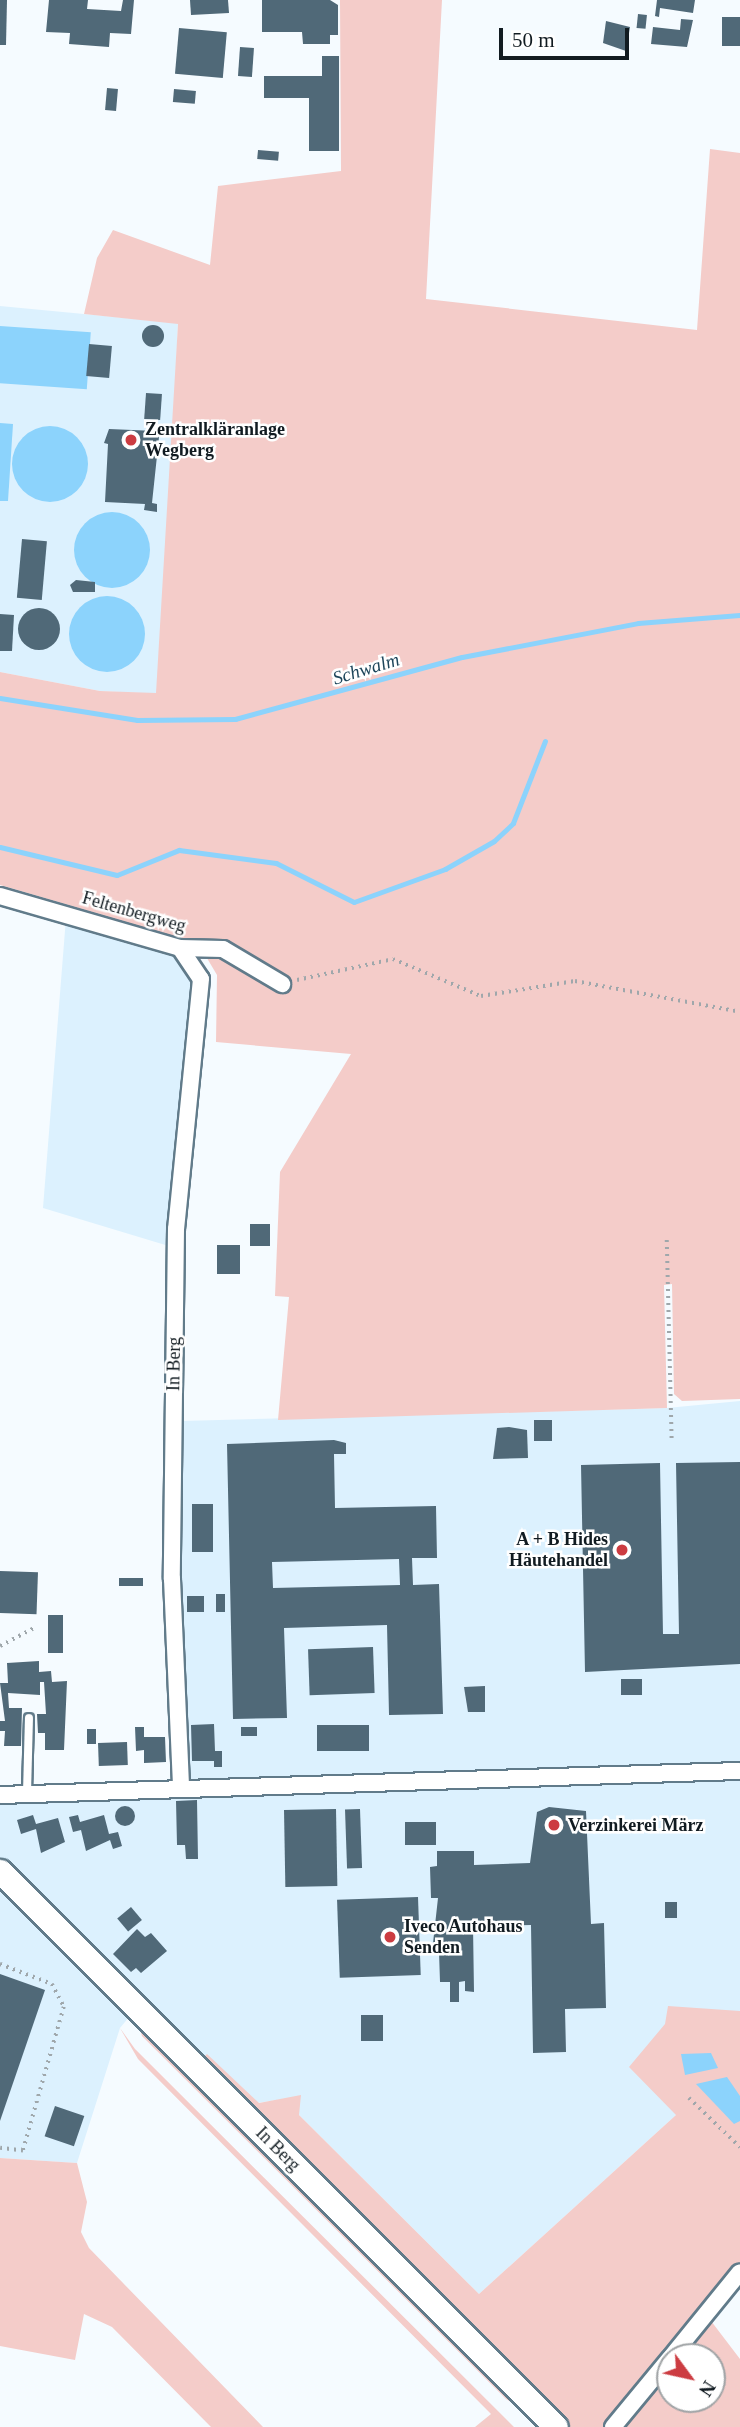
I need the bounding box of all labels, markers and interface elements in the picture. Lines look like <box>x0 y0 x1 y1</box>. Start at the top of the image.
scale bar <box>502 14 632 58</box>
text: 50 m <box>512 28 555 52</box>
place label: Zentralkläranlage Wegberg <box>145 419 285 462</box>
marker: Zentralkläranlage Wegberg <box>123 432 139 448</box>
water label: Schwalm <box>330 648 402 690</box>
street label: Feltenbergweg <box>80 887 188 937</box>
street label: In Berg <box>163 1337 185 1391</box>
place label: A + B Hides Häutehandel <box>509 1529 608 1572</box>
marker: A + B Hides Häutehandel <box>614 1542 630 1558</box>
place label: Verzinkerei März <box>568 1814 703 1836</box>
marker: Verzinkerei März <box>546 1817 562 1833</box>
place label: Iveco Autohaus Senden <box>404 1916 524 1958</box>
marker: Iveco Autohaus Senden <box>382 1929 398 1945</box>
street label: In Berg <box>251 2122 305 2176</box>
north arrow <box>656 2343 726 2413</box>
text: N <box>695 2377 720 2400</box>

